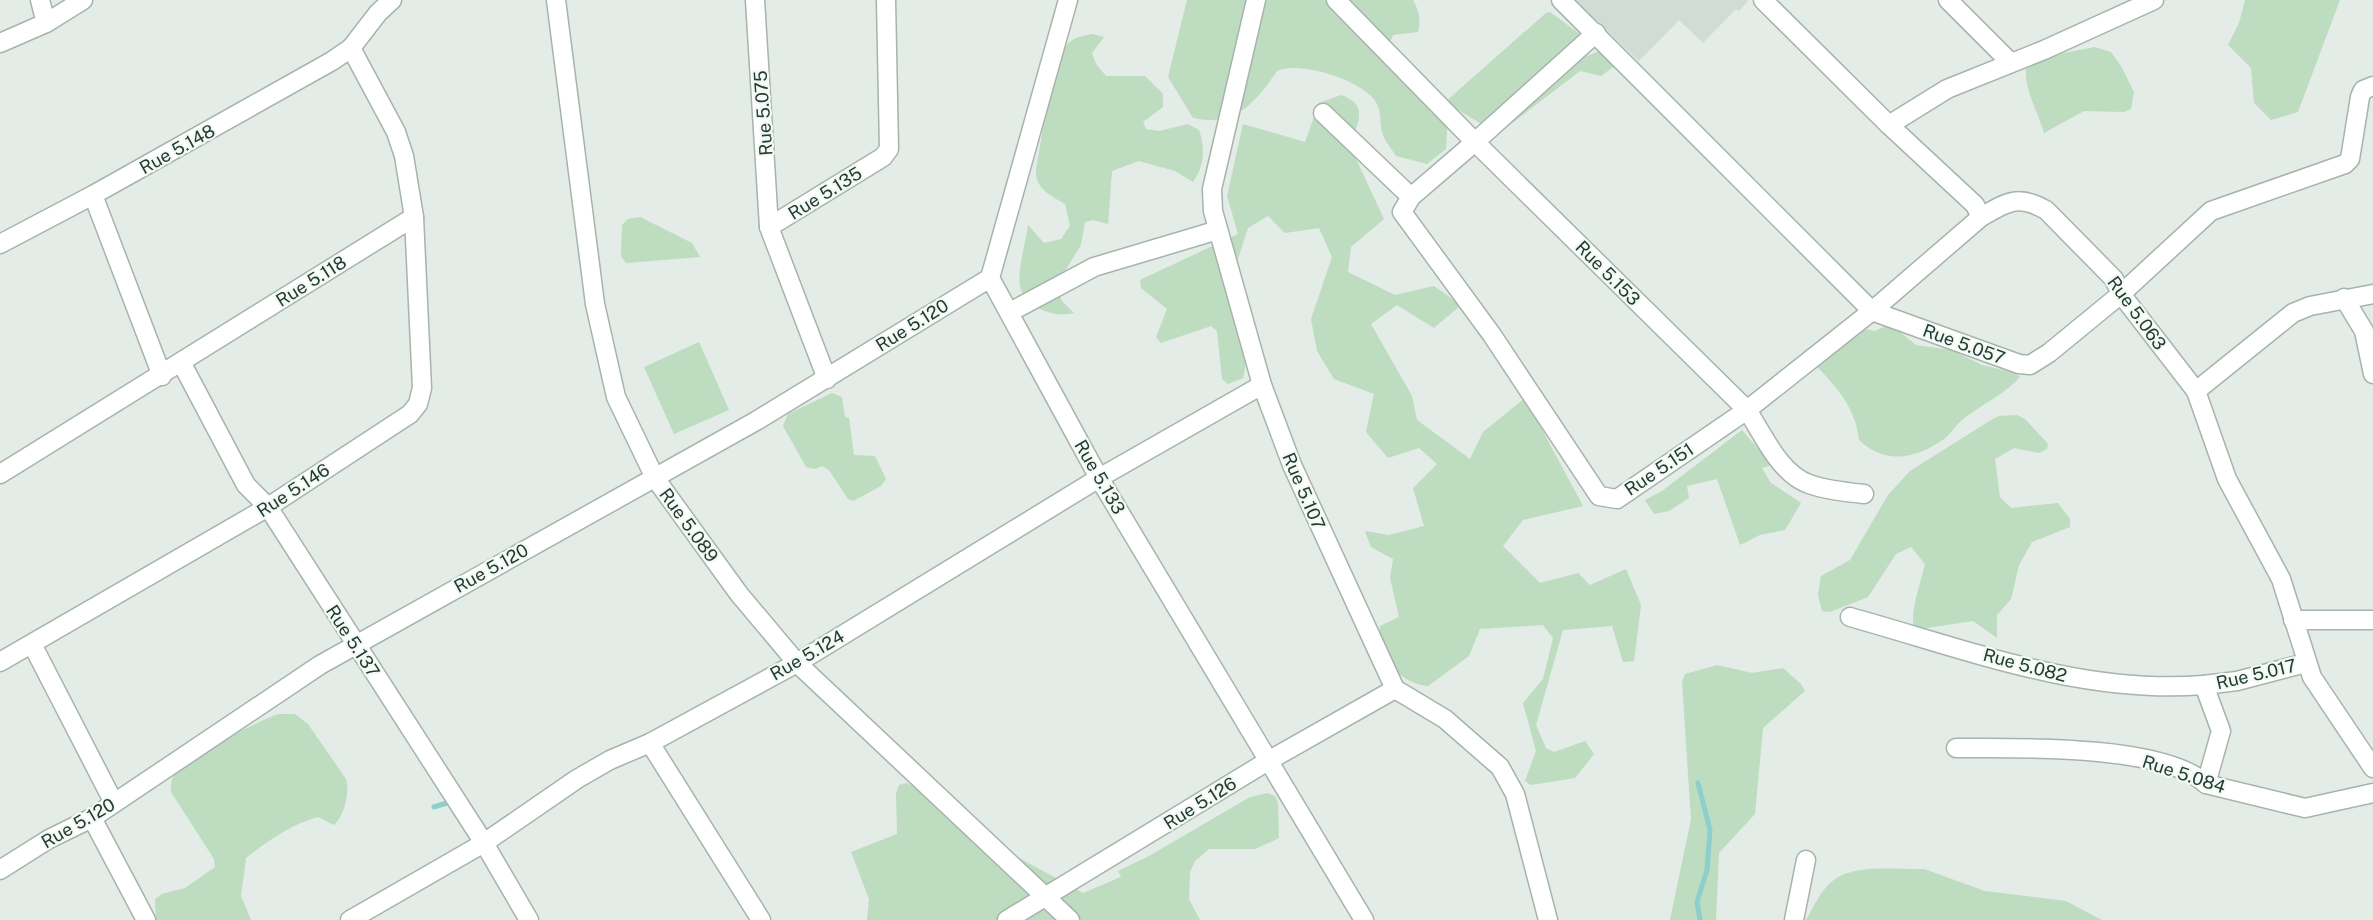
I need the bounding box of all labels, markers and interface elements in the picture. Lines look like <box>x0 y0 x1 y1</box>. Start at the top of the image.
street label: Rue 5.075 <box>750 70 776 156</box>
street label: Rue 5.148 <box>136 120 218 178</box>
street label: Rue 5.135 <box>784 162 866 224</box>
street label: Rue 5.153 <box>1571 236 1645 310</box>
street label: Rue 5.118 <box>272 251 350 311</box>
street label: Rue 5.063 <box>2103 272 2171 354</box>
street label: Rue 5.120 <box>872 294 952 356</box>
street label: Rue 5.057 <box>1920 319 2008 369</box>
street label: Rue 5.133 <box>1070 436 1130 518</box>
street label: Rue 5.151 <box>1621 438 1697 500</box>
street label: Rue 5.107 <box>1278 449 1330 533</box>
street label: Rue 5.146 <box>253 459 333 521</box>
street label: Rue 5.089 <box>655 484 723 566</box>
street label: Rue 5.120 <box>450 539 532 597</box>
street label: Rue 5.137 <box>322 601 384 681</box>
street label: Rue 5.124 <box>766 625 848 685</box>
street label: Rue 5.082 <box>1981 644 2069 686</box>
street label: Rue 5.017 <box>2214 655 2298 693</box>
street label: Rue 5.084 <box>2140 751 2228 797</box>
street label: Rue 5.126 <box>1160 772 1240 834</box>
street label: Rue 5.120 <box>37 794 119 852</box>

